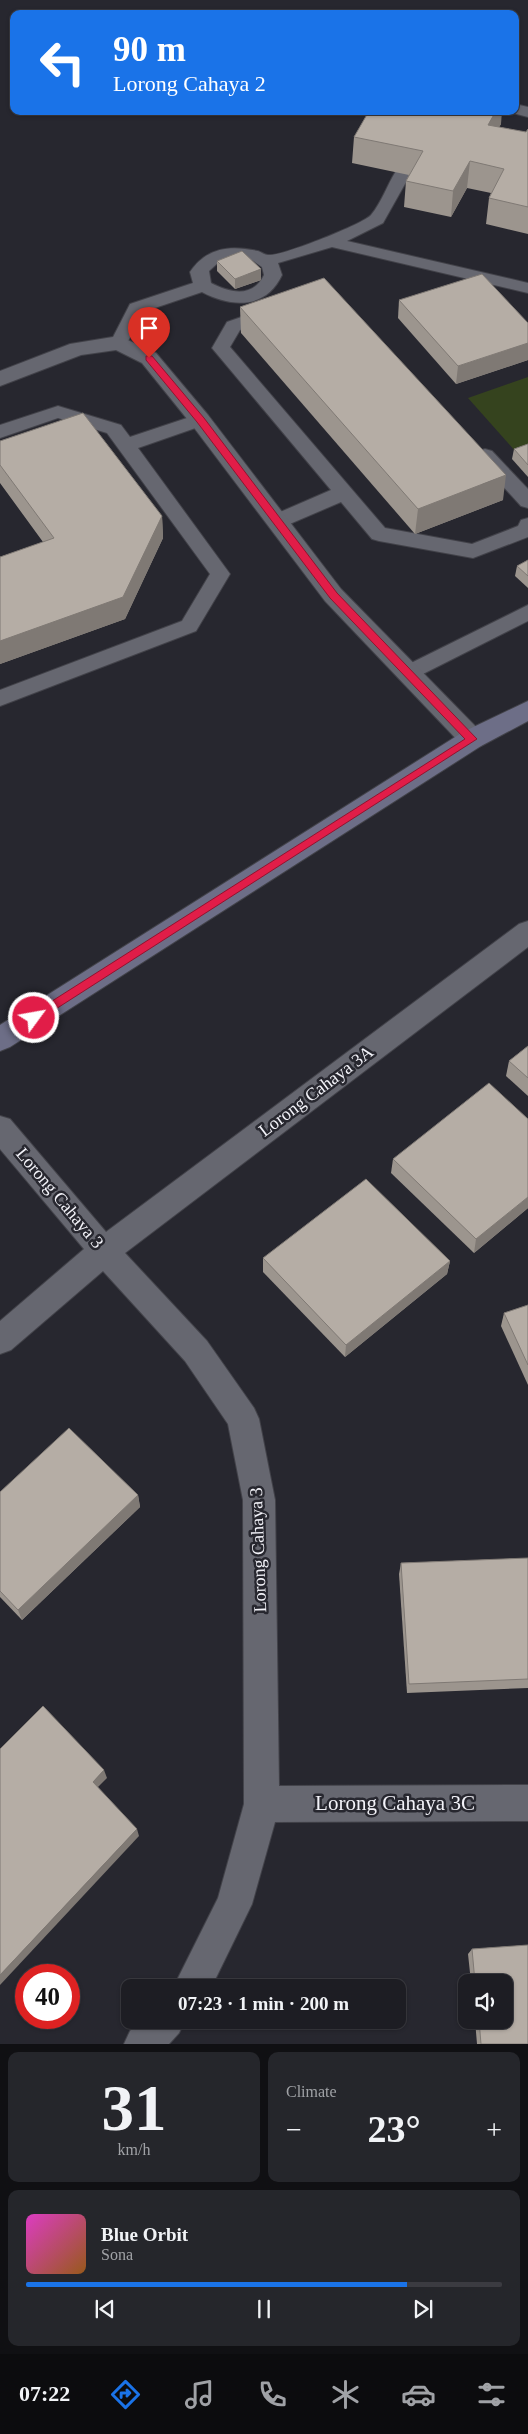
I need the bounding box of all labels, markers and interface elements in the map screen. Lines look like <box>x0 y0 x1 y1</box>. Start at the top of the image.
icon: left <box>30 30 95 95</box>
text: 90 m <box>113 30 186 69</box>
text: Lorong Cahaya 2 <box>113 71 266 96</box>
pin <box>128 307 170 358</box>
icon: arrive <box>135 314 163 342</box>
position arrow <box>7 991 59 1043</box>
street label: Lorong Cahaya 3A <box>255 1041 377 1141</box>
street label: Lorong Cahaya 3 <box>12 1144 108 1252</box>
street label: Lorong Cahaya 3 <box>246 1487 270 1613</box>
street label: Lorong Cahaya 3C <box>315 1791 475 1815</box>
speed limit sign: 40 <box>15 1964 80 2029</box>
map controls <box>458 1974 513 2029</box>
button: sound <box>458 1974 513 2029</box>
text: 07:23 · 1 min · 200 m <box>178 1993 349 2014</box>
text: 31 <box>102 2072 167 2144</box>
text: Climate <box>286 2083 337 2100</box>
text: 23° <box>367 2108 421 2150</box>
text: − <box>286 2114 302 2145</box>
text: + <box>486 2114 502 2145</box>
text: km/h <box>118 2141 150 2158</box>
text: Blue Orbit <box>101 2224 188 2245</box>
text: Sona <box>101 2246 133 2263</box>
icon: previous <box>91 2295 119 2323</box>
icon: pause <box>250 2295 278 2323</box>
icon: next <box>409 2295 437 2323</box>
icon: directions <box>108 2377 143 2412</box>
icon: music <box>182 2377 217 2412</box>
icon: phone <box>255 2377 290 2412</box>
icon: climate <box>328 2377 363 2412</box>
icon: car <box>401 2377 436 2412</box>
icon: filters <box>474 2377 509 2412</box>
text: 07:22 <box>19 2381 70 2406</box>

